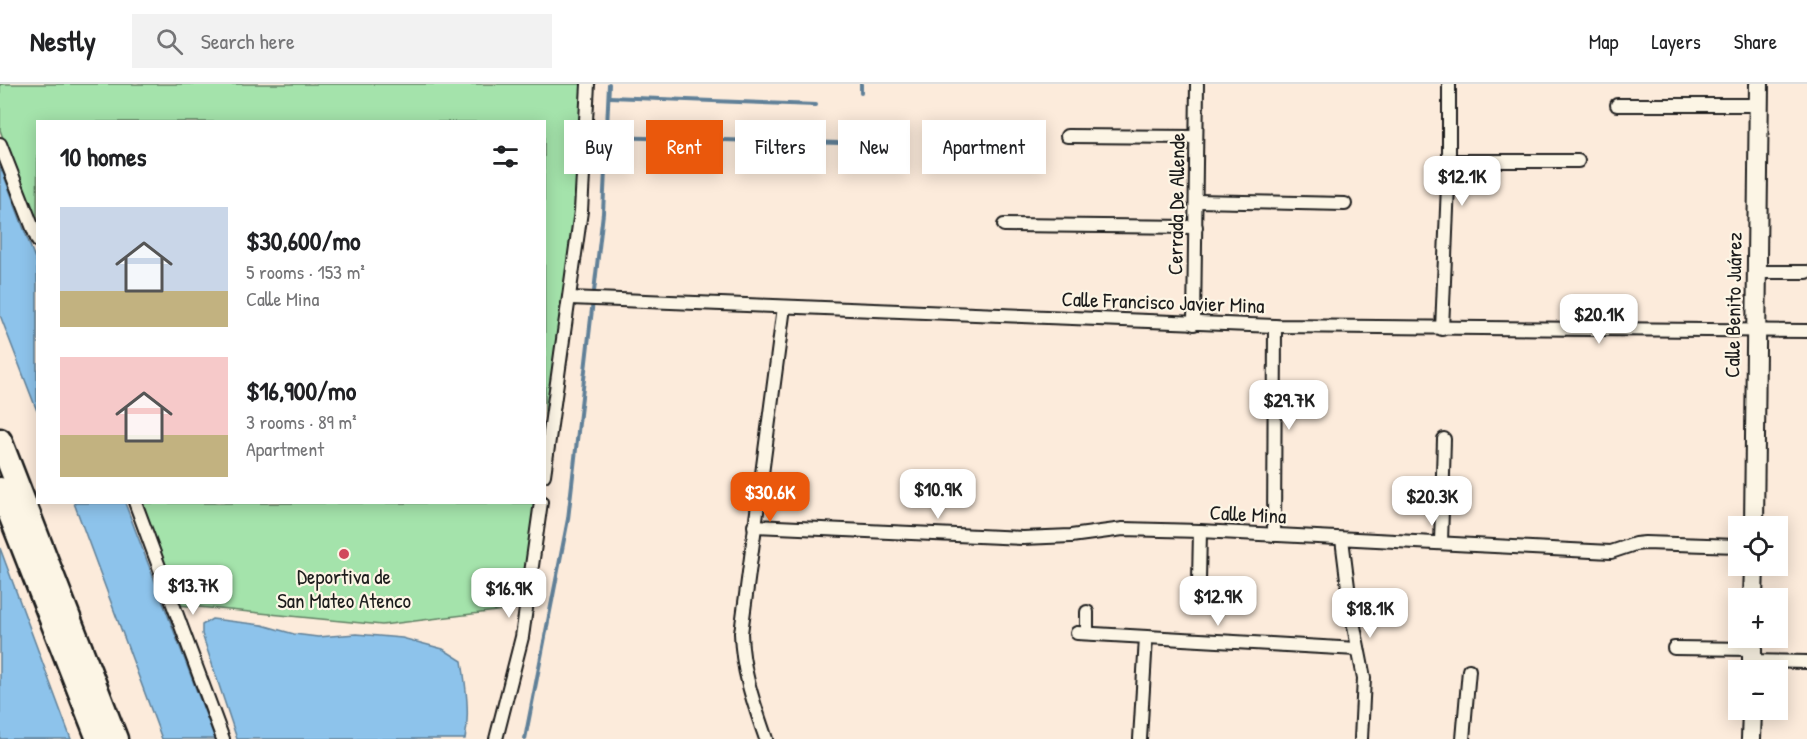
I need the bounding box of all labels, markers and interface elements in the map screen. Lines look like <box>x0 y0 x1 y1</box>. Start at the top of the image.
search box <box>132 14 552 68</box>
text: Nestly <box>30 22 96 60</box>
icon: search <box>153 25 186 58</box>
text: Search here <box>201 26 295 56</box>
text: Map <box>1589 27 1618 56</box>
text: Layers <box>1651 27 1701 56</box>
text: Share <box>1734 27 1777 56</box>
chip: Buy <box>564 120 634 174</box>
chip: Rent <box>646 120 723 174</box>
chip: Filters <box>735 120 826 174</box>
chip: New <box>838 120 910 174</box>
chip: Apartment <box>922 120 1046 174</box>
street label: Cerrada De Allende <box>1160 133 1192 275</box>
text: 10 homes <box>60 139 147 174</box>
icon: filters <box>489 140 522 173</box>
pin: $12.1K <box>1413 156 1511 207</box>
text: $12.1K <box>1438 162 1486 189</box>
text: $30,600/mo <box>246 223 361 258</box>
icon: home <box>108 231 180 303</box>
street label: Calle Benito Juárez <box>1717 232 1749 378</box>
text: 5 rooms · 153 m² <box>246 258 365 285</box>
street label: Calle Francisco Javier Mina <box>1061 284 1265 320</box>
text: Calle Mina <box>246 285 319 312</box>
pin: $20.1K <box>1550 294 1648 345</box>
text: $20.1K <box>1574 300 1624 327</box>
text: $16,900/mo <box>246 373 356 408</box>
pin: $29.7K <box>1240 380 1338 431</box>
icon: home <box>108 381 180 453</box>
text: $29.7K <box>1263 386 1315 413</box>
text: 3 rooms · 89 m² <box>246 408 357 435</box>
text: Apartment <box>246 435 324 462</box>
pin: $10.9K <box>889 469 987 520</box>
pin: $30.6K <box>721 472 819 523</box>
text: $10.9K <box>914 475 962 502</box>
pin: $20.3K <box>1383 476 1481 527</box>
text: $30.6K <box>745 478 795 505</box>
text: $20.3K <box>1406 482 1458 509</box>
street label: Calle Mina <box>1209 498 1287 530</box>
map controls <box>1728 516 1788 720</box>
button: locate <box>1728 516 1788 576</box>
marker: Deportiva de San Mateo Atenco <box>337 547 351 561</box>
place label: Deportiva de San Mateo Atenco <box>277 562 411 615</box>
pin: $13.7K <box>144 565 242 616</box>
pin: $16.9K <box>460 568 558 619</box>
text: $13.7K <box>168 571 219 598</box>
text: $16.9K <box>485 574 533 601</box>
pin: $12.9K <box>1169 576 1267 627</box>
text: $12.9K <box>1194 582 1242 609</box>
pin: $18.1K <box>1321 588 1419 639</box>
button: + <box>1728 588 1788 648</box>
text: $18.1K <box>1346 594 1394 621</box>
button: − <box>1728 660 1788 720</box>

